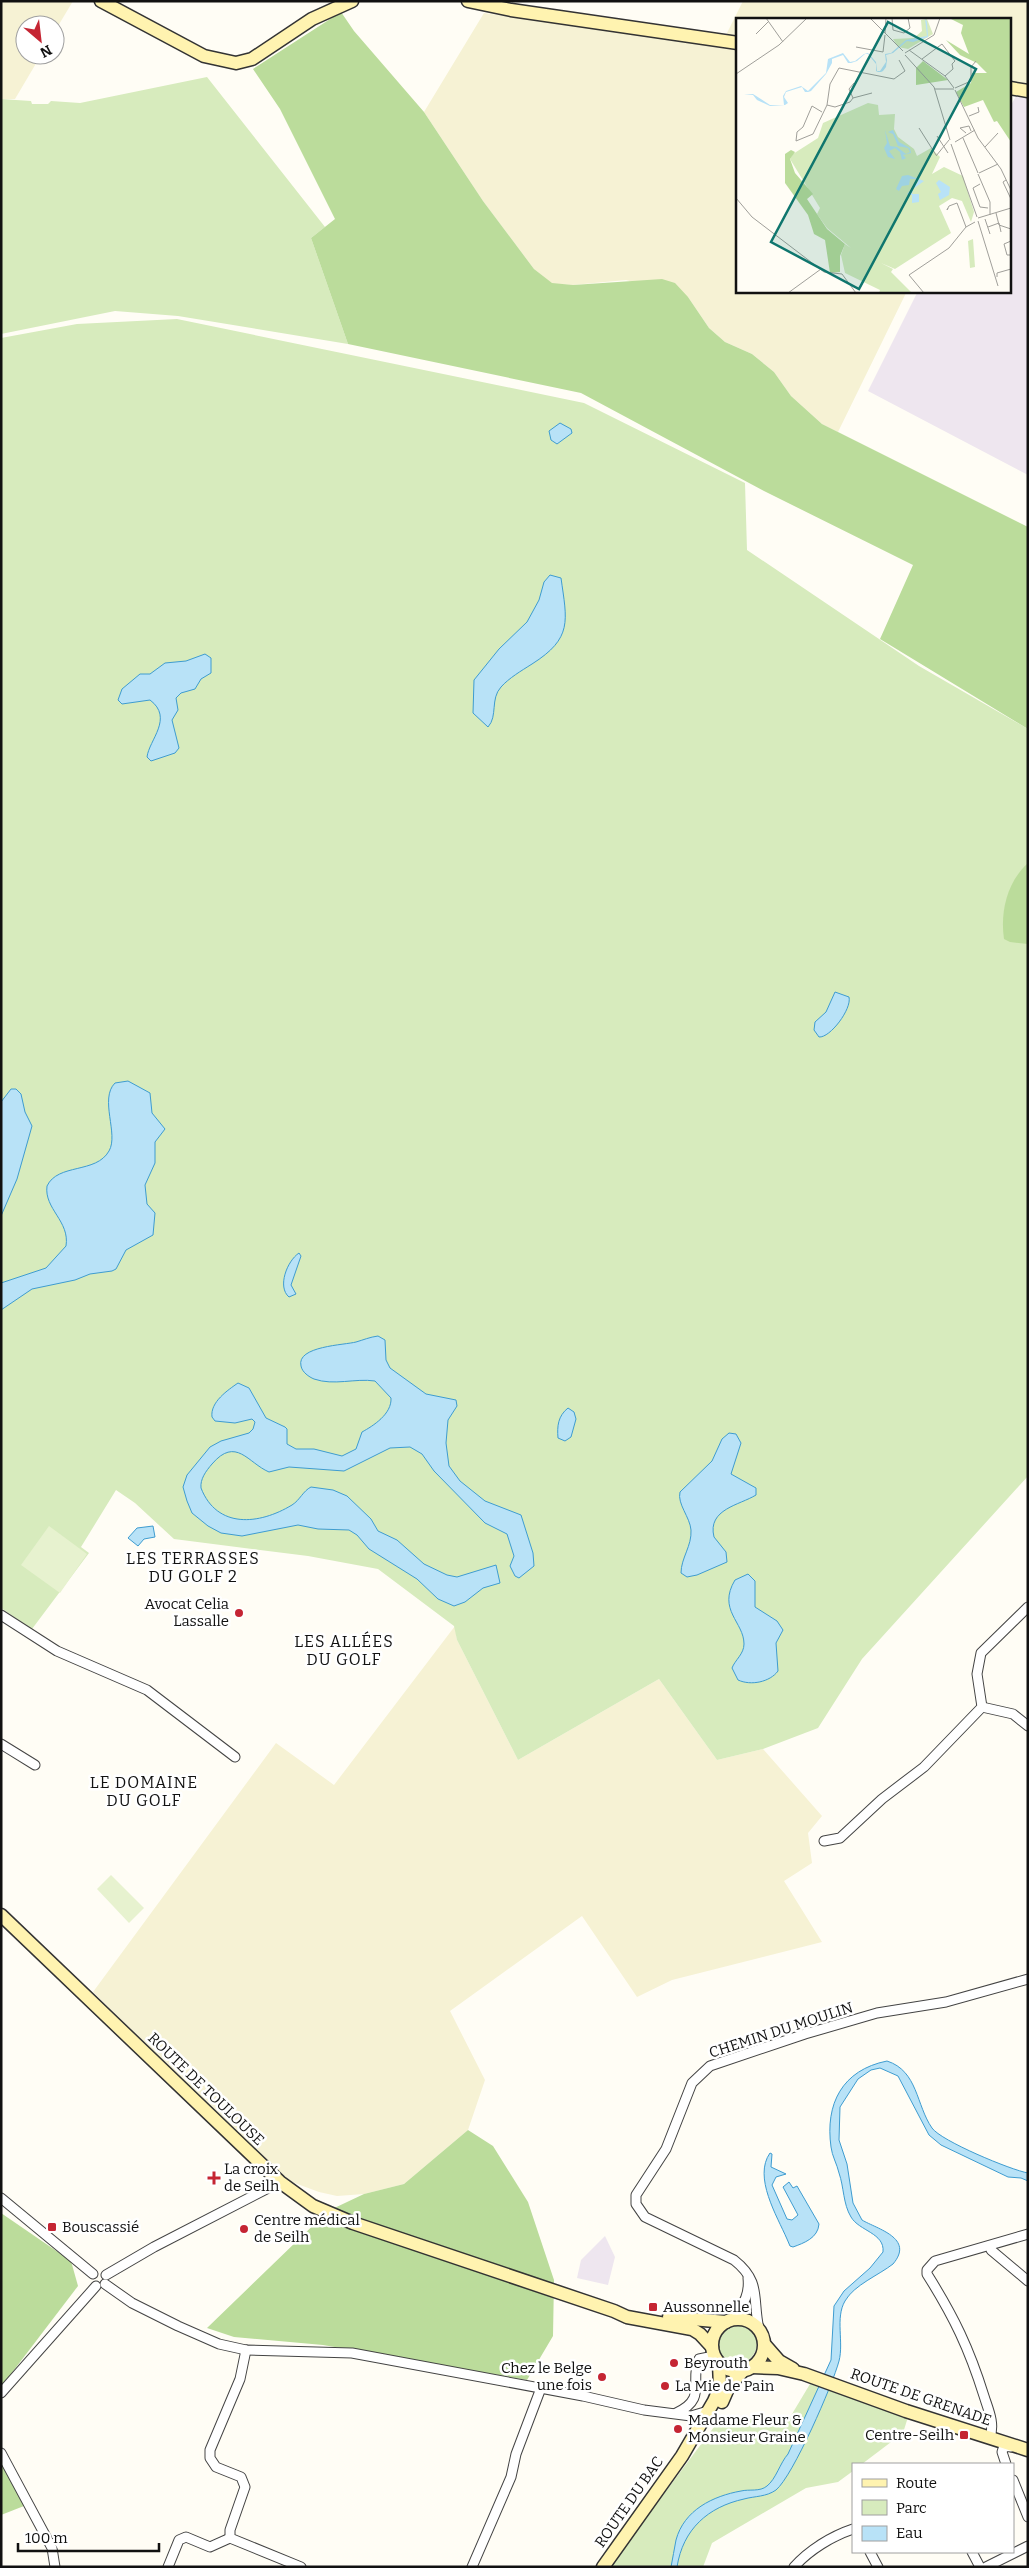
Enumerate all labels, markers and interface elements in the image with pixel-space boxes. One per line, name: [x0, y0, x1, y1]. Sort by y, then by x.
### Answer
north arrow: [15, 15, 65, 65]
inset map: [736, 18, 1012, 292]
text: N: [37, 41, 55, 61]
district label: LES TERRASSES DU GOLF 2: [126, 1549, 260, 1586]
place label: Avocat Celia Lassalle: [145, 1595, 229, 1630]
marker: Avocat Celia Lassalle: [233, 1607, 245, 1619]
district label: LES ALLÉES DU GOLF: [294, 1631, 394, 1669]
district label: LE DOMAINE DU GOLF: [90, 1773, 198, 1810]
street label: CHEMIN DU MOULIN: [707, 1998, 855, 2062]
street label: ROUTE DE TOULOUSE: [144, 2029, 268, 2149]
place label: La croix de Seilh: [224, 2160, 280, 2195]
marker: La croix de Seilh: [208, 2172, 220, 2184]
place label: Centre médical de Seilh: [254, 2211, 360, 2246]
place label: Bouscassié: [62, 2218, 139, 2236]
marker: Bouscassié: [46, 2221, 58, 2233]
marker: Centre médical de Seilh: [238, 2223, 250, 2235]
place label: Aussonnelle: [663, 2298, 750, 2316]
marker: Aussonnelle: [647, 2301, 659, 2313]
place label: Beyrouth: [684, 2354, 749, 2372]
marker: Beyrouth: [668, 2357, 680, 2369]
place label: Chez le Belge une fois: [501, 2359, 592, 2394]
street label: ROUTE DE GRENADE: [848, 2364, 994, 2430]
marker: Chez le Belge une fois: [596, 2371, 608, 2383]
place label: La Mie de Pain: [675, 2377, 775, 2395]
marker: La Mie de Pain: [659, 2380, 671, 2392]
place label: Madame Fleur & Monsieur Graine: [688, 2411, 806, 2446]
marker: Madame Fleur & Monsieur Graine: [672, 2423, 684, 2435]
place label: Centre-Seilh: [865, 2426, 955, 2444]
marker: Centre-Seilh: [958, 2429, 970, 2441]
street label: ROUTE DU BAC: [591, 2453, 667, 2551]
legend: [852, 2463, 1014, 2553]
text: Route: [896, 2474, 937, 2492]
text: Parc: [896, 2499, 927, 2517]
scale bar: [18, 2520, 159, 2552]
text: Eau: [896, 2524, 923, 2542]
text: 100 m: [25, 2529, 68, 2547]

